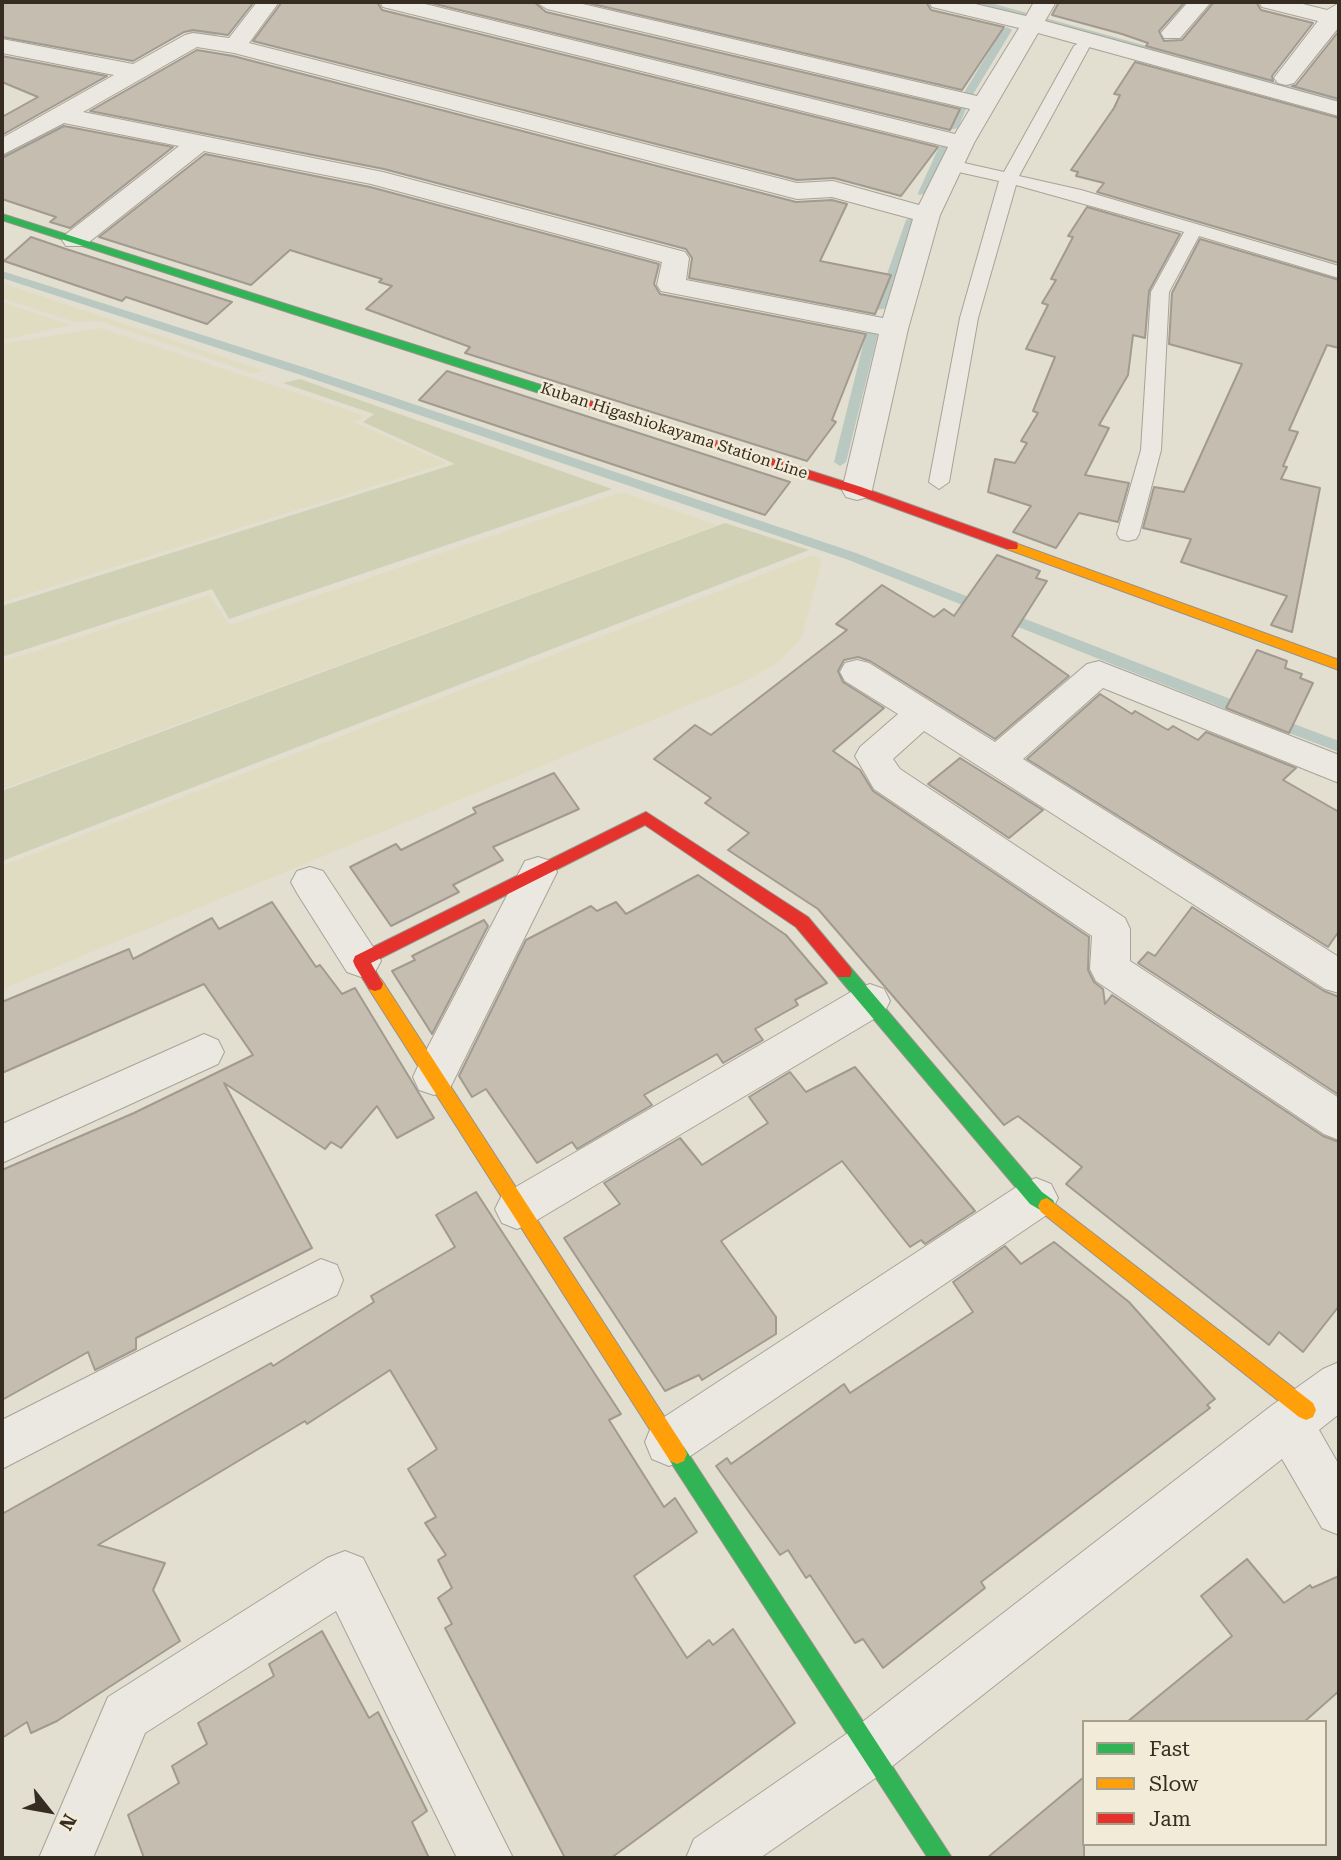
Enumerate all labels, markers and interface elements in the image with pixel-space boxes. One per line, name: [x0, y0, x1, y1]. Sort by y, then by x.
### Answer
street label: Kuban Higashiokayama Station Line: [538, 379, 810, 483]
legend: [1082, 1720, 1327, 1846]
text: Fast: [1149, 1737, 1190, 1761]
text: Slow: [1149, 1772, 1198, 1796]
north arrow: [14, 1776, 84, 1846]
text: Jam: [1149, 1807, 1191, 1831]
text: N: [54, 1810, 81, 1834]

